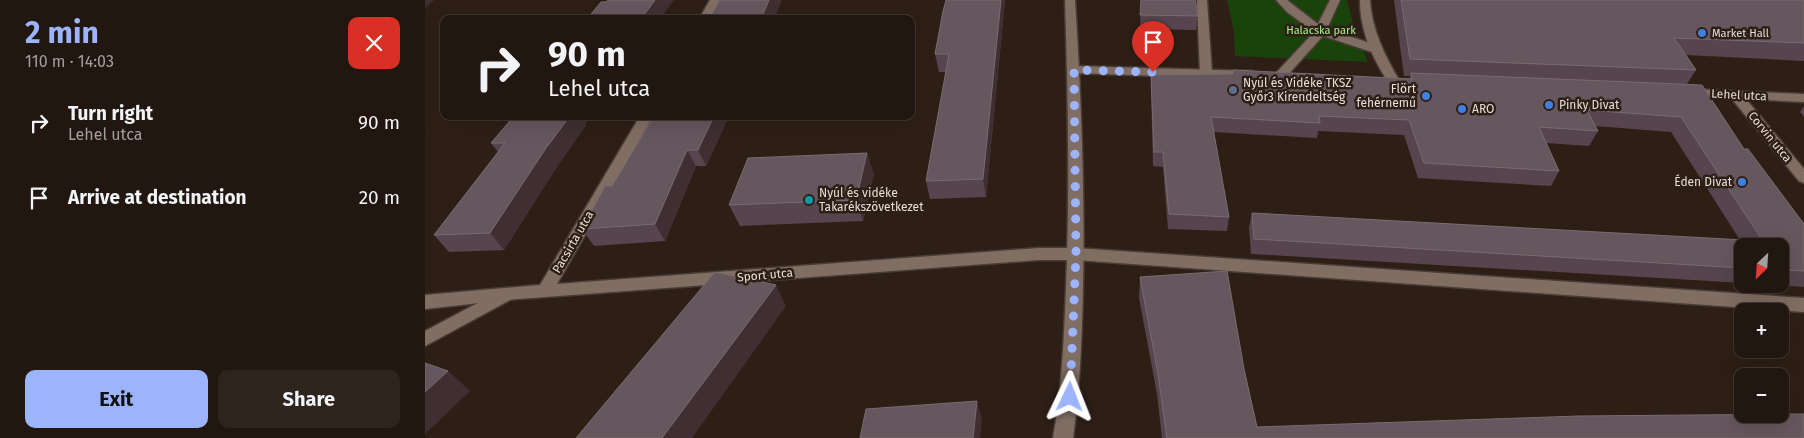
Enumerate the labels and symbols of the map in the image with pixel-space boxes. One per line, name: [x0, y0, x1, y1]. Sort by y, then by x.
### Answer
pin: [1132, 21, 1174, 72]
park label: Halacska park: [1286, 24, 1356, 37]
marker: Market Hall: [1696, 27, 1708, 39]
place label: Market Hall: [1712, 27, 1769, 40]
place label: Nyúl és Vidéke TKSZ Győr3 Kirendeltség: [1243, 76, 1351, 104]
place label: Flört fehérnemű: [1357, 82, 1417, 110]
marker: Nyúl és Vidéke TKSZ Győr3 Kirendeltség: [1227, 84, 1239, 96]
street label: Lehel utca: [1711, 87, 1767, 103]
marker: Flört fehérnemű: [1420, 90, 1432, 102]
place label: Pinky Divat: [1559, 98, 1620, 112]
marker: Pinky Divat: [1543, 99, 1555, 111]
place label: ARO: [1472, 102, 1494, 116]
marker: ARO: [1456, 103, 1468, 115]
street label: Corvin utca: [1745, 109, 1795, 165]
place label: Éden Divat: [1674, 174, 1733, 189]
marker: Éden Divat: [1736, 176, 1748, 188]
place label: Nyúl és vidéke Takarékszövetkezet: [819, 186, 924, 214]
marker: Nyúl és vidéke Takarékszövetkezet: [803, 194, 815, 206]
street label: Pacsirta utca: [550, 208, 596, 276]
north arrow: [1734, 238, 1789, 292]
street label: Sport utca: [736, 266, 794, 284]
position arrow: [1043, 370, 1095, 422]

